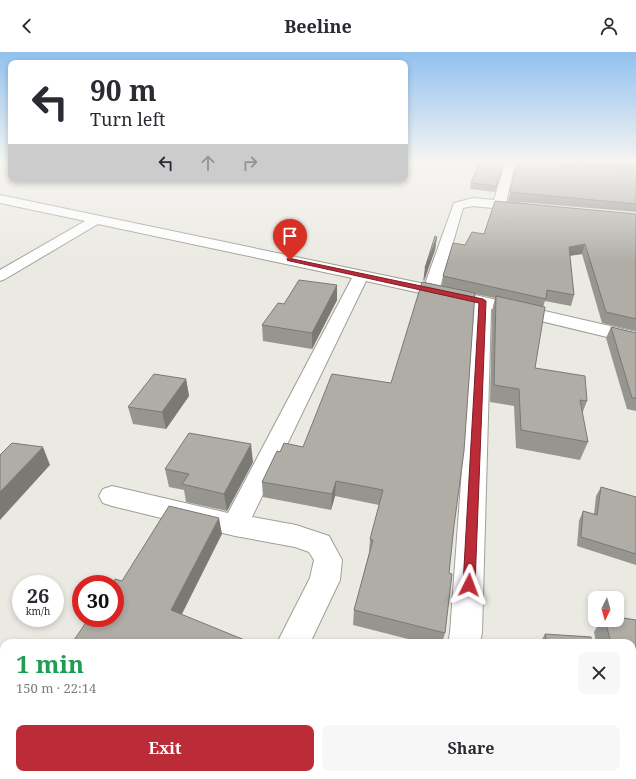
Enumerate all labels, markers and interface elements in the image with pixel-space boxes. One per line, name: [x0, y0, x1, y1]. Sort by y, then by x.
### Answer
text: Beeline: [284, 14, 352, 38]
icon: back: [16, 15, 38, 37]
icon: person: [598, 15, 620, 37]
text: 90 m: [90, 71, 157, 109]
icon: left: [24, 76, 76, 128]
text: Turn left: [90, 107, 165, 131]
icon: left: [155, 152, 177, 174]
icon: ahead: [197, 152, 219, 174]
icon: right: [239, 152, 261, 174]
pin: [273, 219, 307, 260]
icon: arrive: [279, 225, 301, 247]
position arrow: [448, 564, 490, 606]
speed limit sign: 30: [72, 575, 124, 627]
text: 26: [27, 582, 49, 609]
north arrow: [588, 591, 624, 627]
map controls: [588, 591, 624, 627]
text: km/h: [26, 604, 50, 618]
text: 1 min: [16, 647, 84, 680]
button: close: [578, 652, 620, 694]
text: 150 m · 22:14: [16, 679, 96, 697]
button: Exit: [16, 725, 314, 771]
button: Share: [322, 725, 620, 771]

